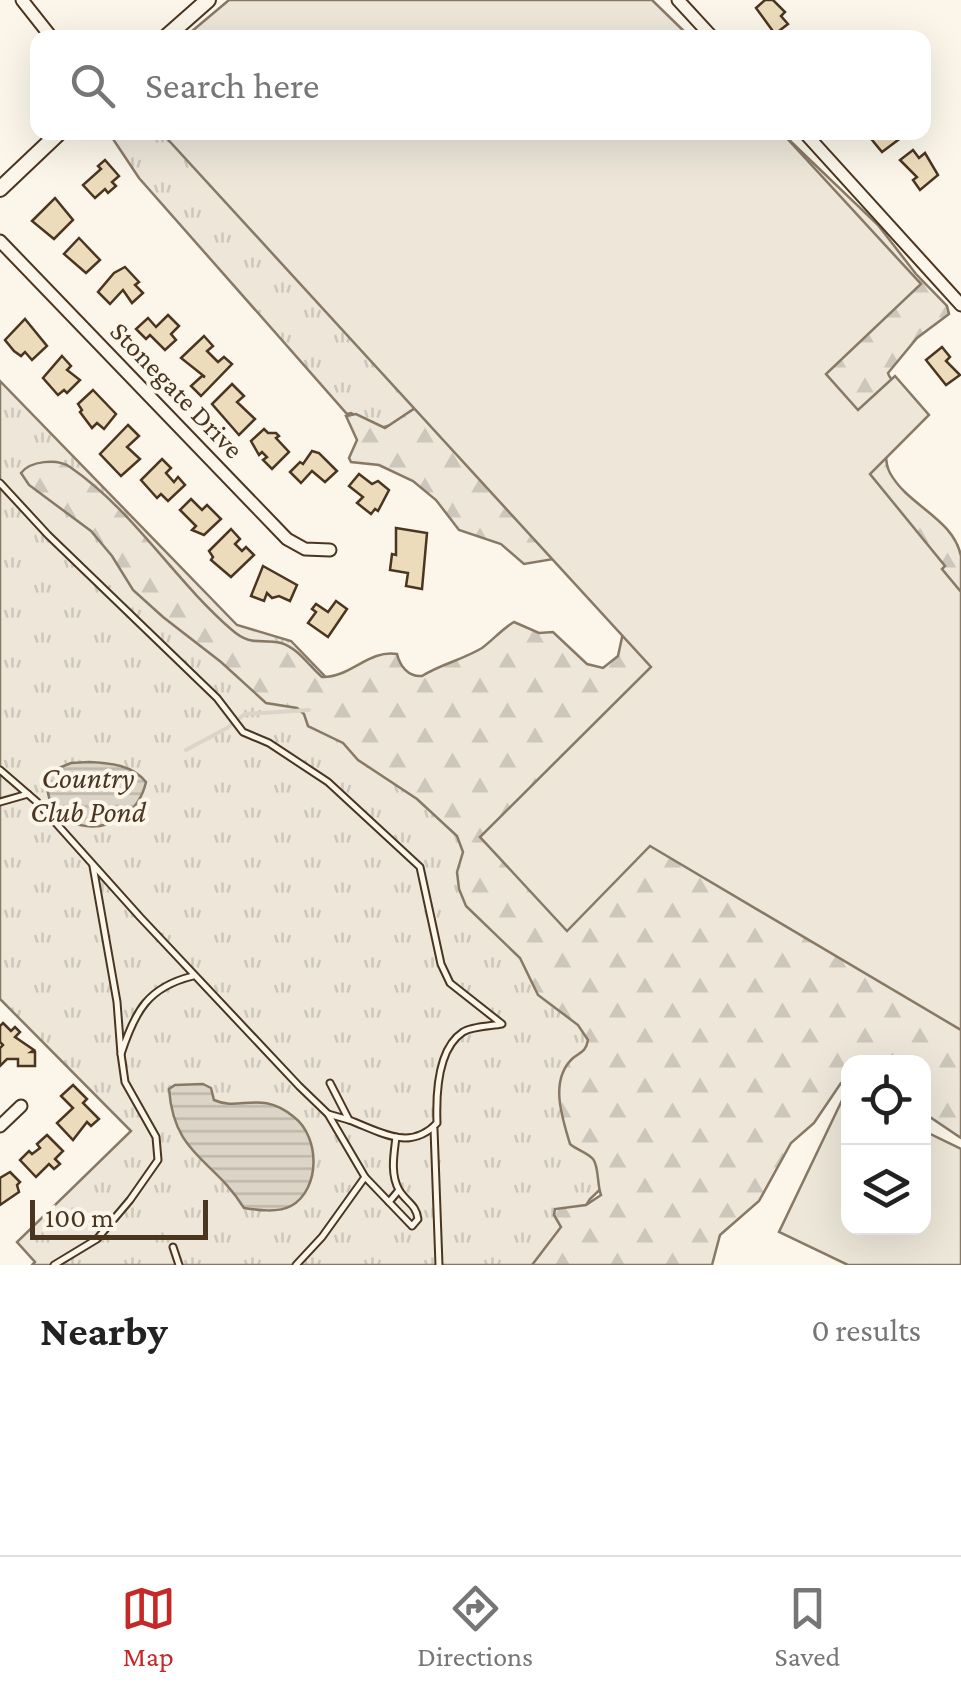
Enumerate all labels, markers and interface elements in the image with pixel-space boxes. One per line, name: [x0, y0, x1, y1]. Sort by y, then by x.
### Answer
search box: [30, 30, 931, 140]
icon: search: [65, 58, 120, 113]
text: Search here: [145, 64, 319, 106]
street label: Stonegate Drive: [104, 315, 250, 465]
water label: Country Club Pond: [30, 761, 147, 828]
map controls: [841, 1055, 931, 1235]
button: locate: [841, 1055, 931, 1145]
button: layers: [841, 1145, 931, 1235]
scale bar: [30, 1195, 208, 1240]
text: 100 m: [45, 1202, 114, 1233]
text: Nearby: [40, 1307, 168, 1354]
text: 0 results: [811, 1312, 921, 1348]
tab: Map: [121, 1581, 176, 1672]
tab: Directions: [417, 1581, 533, 1672]
tab: Saved: [775, 1581, 840, 1672]

